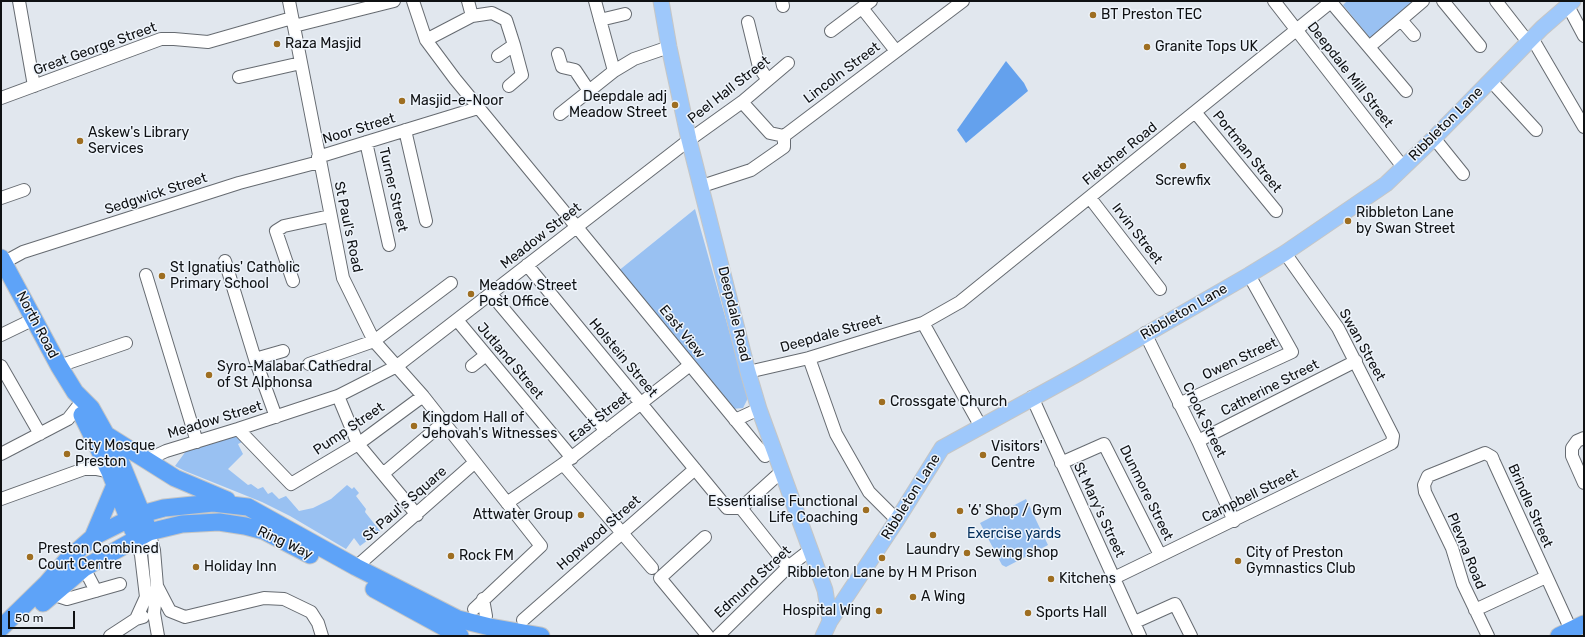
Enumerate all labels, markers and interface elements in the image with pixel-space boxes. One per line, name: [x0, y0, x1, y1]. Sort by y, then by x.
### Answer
place label: BT Preston TEC: [1101, 7, 1202, 23]
marker: BT Preston TEC: [1088, 10, 1098, 20]
street label: Great George Street: [31, 19, 159, 79]
street label: Deepdale Mill Street: [1303, 19, 1397, 131]
place label: Raza Masjid: [285, 36, 361, 52]
marker: Raza Masjid: [272, 39, 282, 49]
street label: Lincoln Street: [800, 39, 884, 107]
place label: Granite Tops UK: [1155, 39, 1258, 55]
marker: Granite Tops UK: [1142, 42, 1152, 52]
street label: Peel Hall Street: [684, 53, 774, 127]
street label: Ribbleton Lane: [1405, 83, 1487, 165]
place label: Deepdale adj Meadow Street: [569, 89, 667, 122]
place label: Masjid-e-Noor: [410, 93, 504, 109]
marker: Masjid-e-Noor: [397, 96, 407, 106]
marker: Deepdale adj Meadow Street: [670, 100, 680, 110]
street label: Portman Street: [1209, 108, 1285, 196]
street label: Noor Street: [321, 110, 397, 148]
street label: Fletcher Road: [1079, 119, 1161, 189]
place label: Askew's Library Services: [88, 125, 189, 158]
marker: Askew's Library Services: [75, 136, 85, 146]
street label: Turner Street: [375, 146, 411, 234]
marker: Screwfix: [1178, 161, 1188, 171]
street label: Sedgwick Street: [103, 170, 209, 218]
place label: Screwfix: [1155, 173, 1211, 189]
street label: St Paul's Road: [330, 180, 366, 274]
street label: Meadow Street: [497, 199, 585, 273]
street label: Irvin Street: [1108, 200, 1166, 268]
place label: Ribbleton Lane by Swan Street: [1356, 205, 1455, 238]
marker: Ribbleton Lane by Swan Street: [1343, 216, 1353, 226]
place label: St Ignatius' Catholic Primary School: [170, 260, 300, 292]
street label: Deepdale Road: [714, 265, 754, 363]
marker: St Ignatius' Catholic Primary School: [157, 271, 167, 281]
place label: Meadow Street Post Office: [479, 278, 577, 310]
street label: Ribbleton Lane: [1137, 280, 1231, 344]
street label: North Road: [12, 289, 62, 361]
marker: Meadow Street Post Office: [466, 289, 476, 299]
street label: East View: [655, 302, 709, 362]
street label: Swan Street: [1335, 306, 1389, 384]
street label: Deepdale Street: [778, 311, 884, 357]
street label: Holstein Street: [585, 315, 661, 401]
street label: Jutland Street: [473, 319, 547, 403]
street label: Owen Street: [1200, 334, 1280, 384]
street label: Catherine Street: [1218, 356, 1322, 420]
place label: Syro-Malabar Cathedral of St Alphonsa: [217, 359, 372, 392]
marker: Syro-Malabar Cathedral of St Alphonsa: [204, 370, 214, 380]
street label: Crook Street: [1179, 380, 1229, 460]
street label: East Street: [566, 388, 634, 446]
place label: Crossgate Church: [890, 394, 1007, 410]
marker: Crossgate Church: [877, 397, 887, 407]
street label: Meadow Street: [166, 398, 264, 442]
street label: Pump Street: [310, 399, 388, 459]
place label: Kingdom Hall of Jehovah's Witnesses: [422, 410, 557, 442]
marker: Kingdom Hall of Jehovah's Witnesses: [409, 421, 419, 431]
place label: City Mosque Preston: [75, 438, 155, 470]
place label: Visitors' Centre: [991, 439, 1043, 472]
street label: Dunmore Street: [1116, 443, 1176, 543]
marker: City Mosque Preston: [62, 449, 72, 459]
marker: Visitors' Centre: [978, 450, 988, 460]
street label: Ribbleton Lane: [878, 451, 944, 543]
street label: St Mary's Street: [1070, 460, 1128, 560]
street label: Brindle Street: [1504, 461, 1556, 551]
street label: St Paul's Square: [360, 463, 450, 545]
street label: Campbell Street: [1199, 465, 1301, 527]
street label: Hopwood Street: [554, 492, 644, 574]
place label: Essentialise Functional Life Coaching: [708, 494, 858, 526]
place label: '6' Shop / Gym: [968, 503, 1062, 519]
marker: Essentialise Functional Life Coaching: [861, 505, 871, 515]
marker: '6' Shop / Gym: [955, 506, 965, 516]
place label: Attwater Group: [473, 507, 573, 523]
marker: Attwater Group: [576, 510, 586, 520]
street label: Plevna Road: [1443, 511, 1489, 591]
street label: Ring Way: [255, 523, 315, 563]
park label: Exercise yards: [967, 526, 1061, 542]
marker: Laundry: [928, 530, 938, 540]
place label: Preston Combined Court Centre: [38, 541, 159, 574]
street label: Edmund Street: [711, 542, 795, 622]
place label: Laundry: [906, 542, 960, 558]
place label: Sewing shop: [975, 545, 1058, 561]
place label: City of Preston Gymnastics Club: [1246, 545, 1356, 578]
place label: Rock FM: [459, 548, 514, 564]
marker: Sewing shop: [962, 548, 972, 558]
marker: Rock FM: [446, 551, 456, 561]
marker: Preston Combined Court Centre: [25, 552, 35, 562]
marker: Ribbleton Lane by H M Prison: [877, 553, 887, 563]
marker: City of Preston Gymnastics Club: [1233, 556, 1243, 566]
place label: Holiday Inn: [204, 559, 277, 575]
marker: Holiday Inn: [191, 562, 201, 572]
place label: Ribbleton Lane by H M Prison: [787, 565, 977, 581]
place label: Kitchens: [1059, 571, 1116, 587]
marker: Kitchens: [1046, 574, 1056, 584]
place label: A Wing: [921, 589, 965, 605]
marker: A Wing: [908, 592, 918, 602]
scale bar: [10, 603, 77, 629]
place label: Hospital Wing: [783, 603, 871, 619]
place label: Sports Hall: [1036, 605, 1107, 621]
marker: Hospital Wing: [874, 606, 884, 616]
marker: Sports Hall: [1023, 608, 1033, 618]
text: 50 m: [15, 611, 43, 625]

